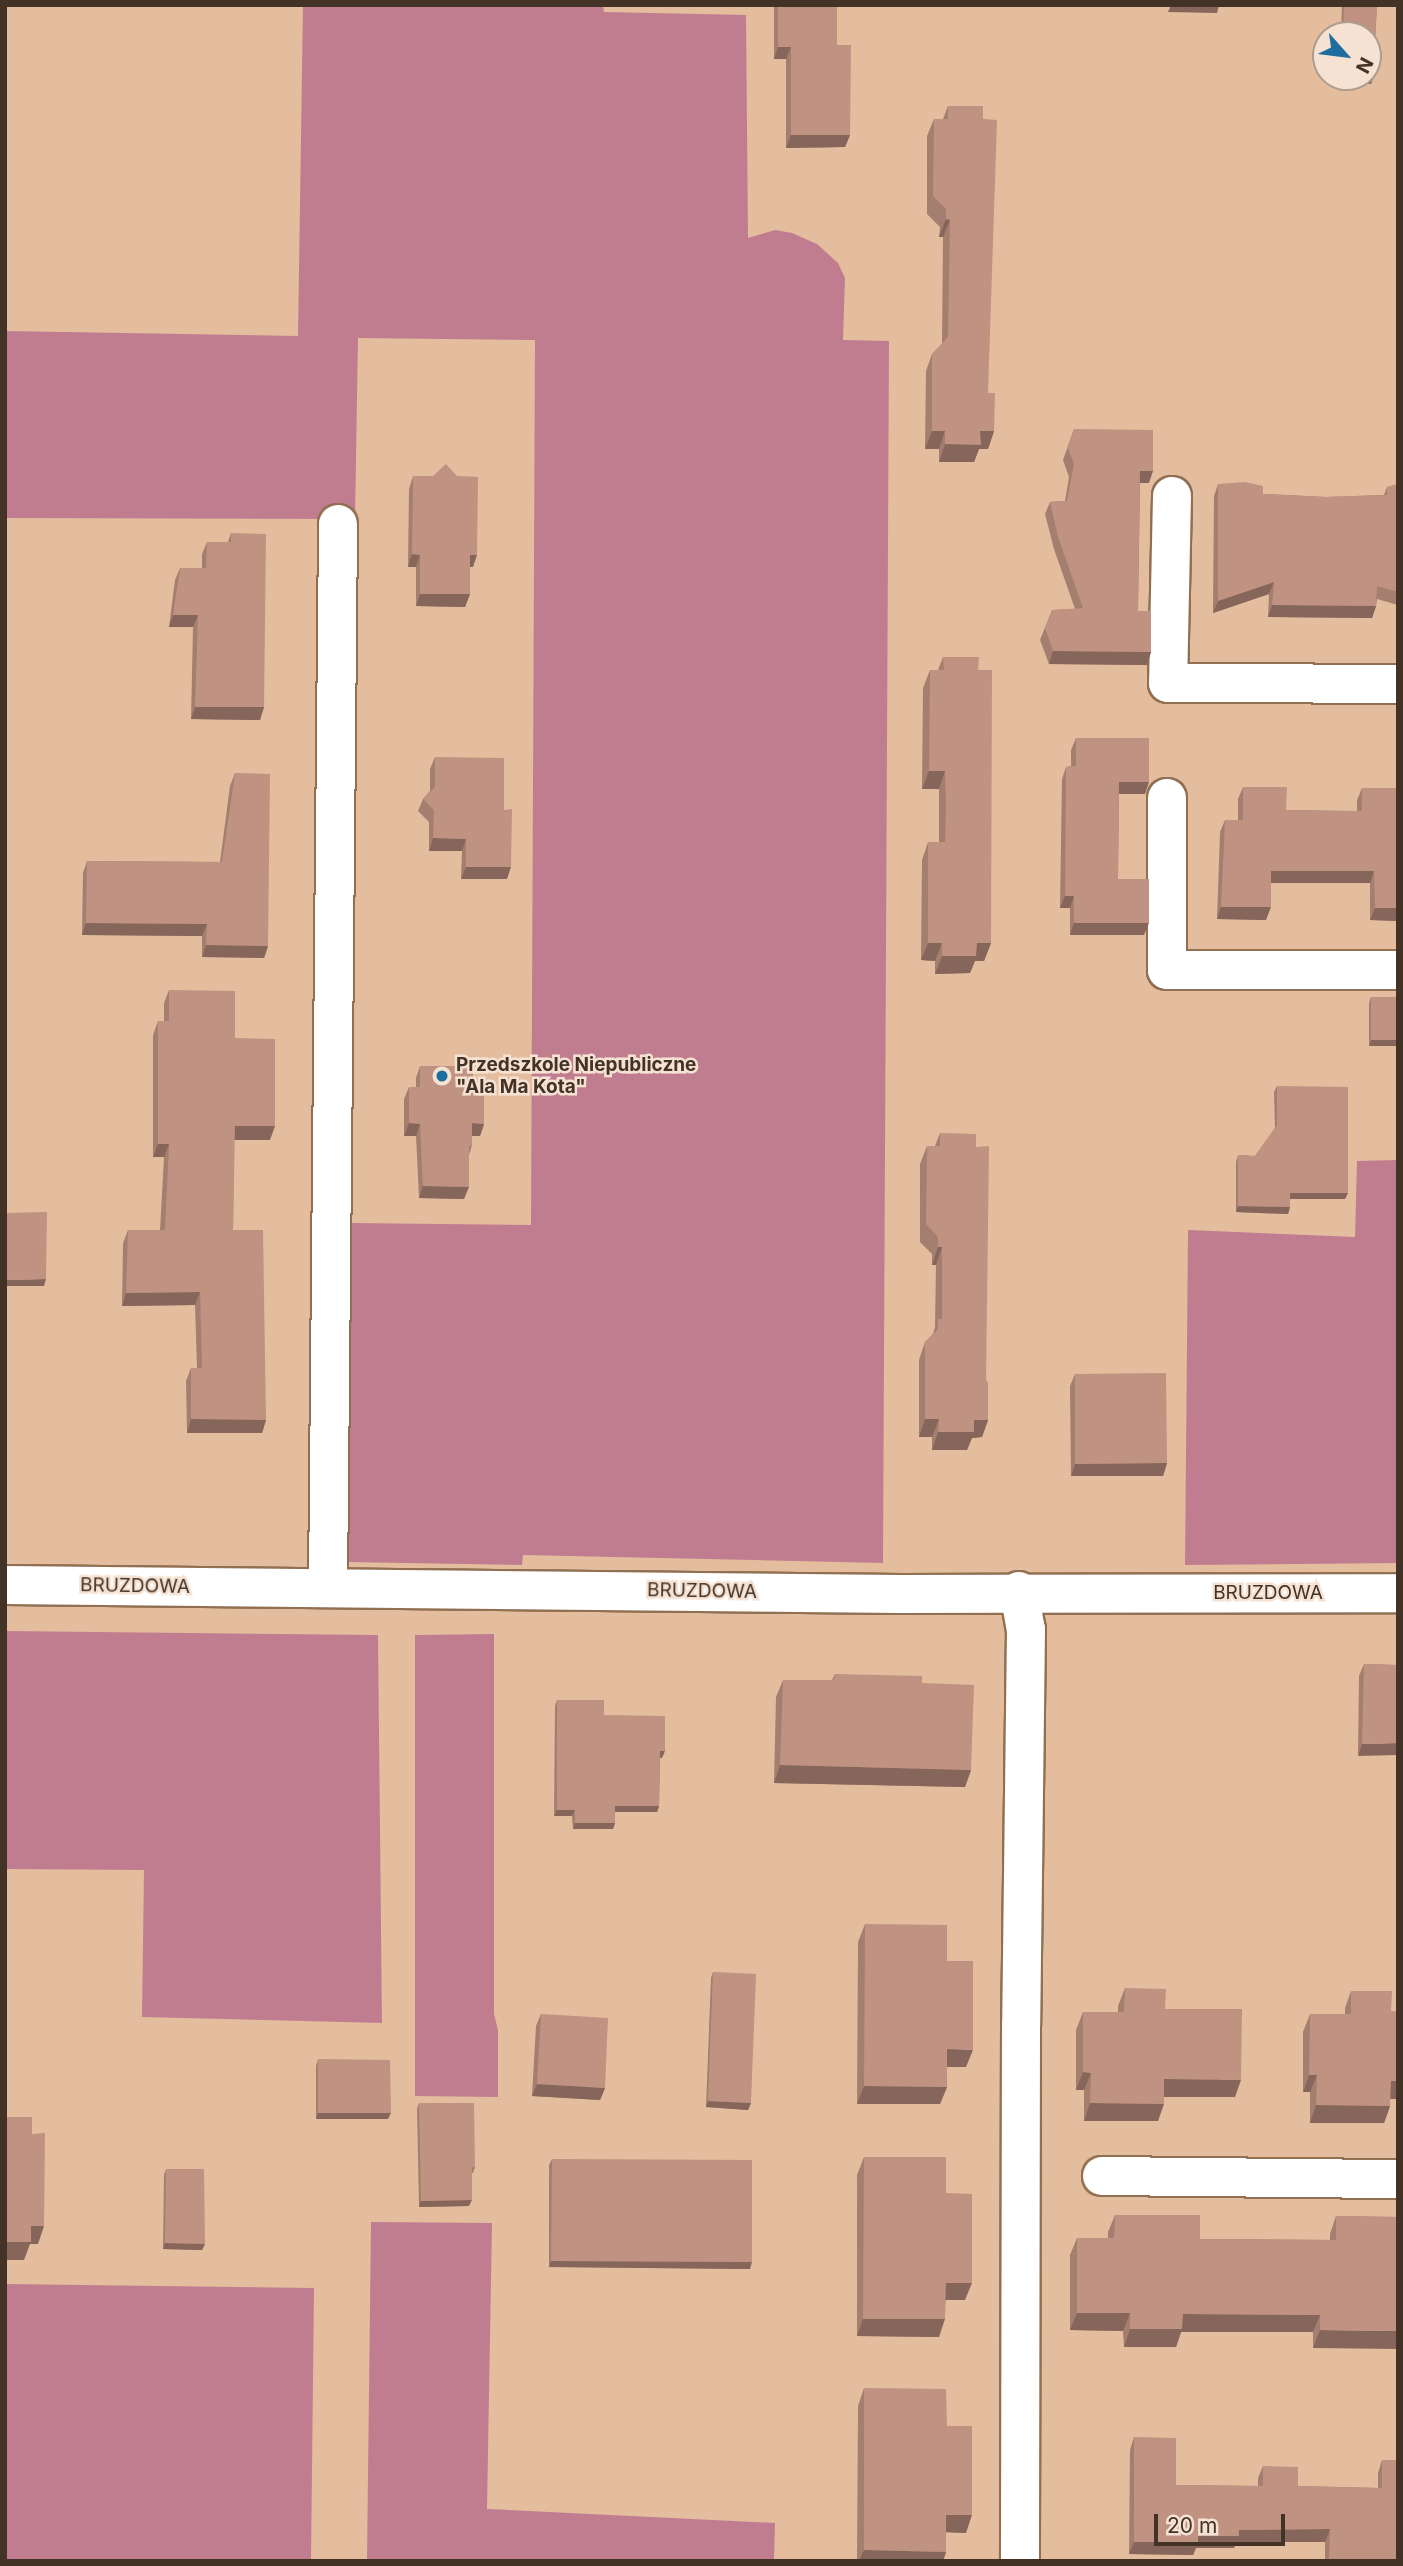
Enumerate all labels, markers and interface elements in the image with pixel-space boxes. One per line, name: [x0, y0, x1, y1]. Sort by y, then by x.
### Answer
north arrow: [1312, 21, 1382, 91]
text: N: [1351, 53, 1378, 77]
place label: Przedszkole Niepubliczne "Ala Ma Kota": [456, 1054, 696, 1098]
marker: Przedszkole Niepubliczne "Ala Ma Kota": [434, 1068, 450, 1084]
street label: BRUZDOWA: [80, 1574, 190, 1598]
street label: BRUZDOWA: [647, 1579, 757, 1603]
street label: BRUZDOWA: [1213, 1582, 1323, 1604]
scale bar: [1158, 2500, 1289, 2544]
text: 20 m: [1167, 2513, 1217, 2538]

